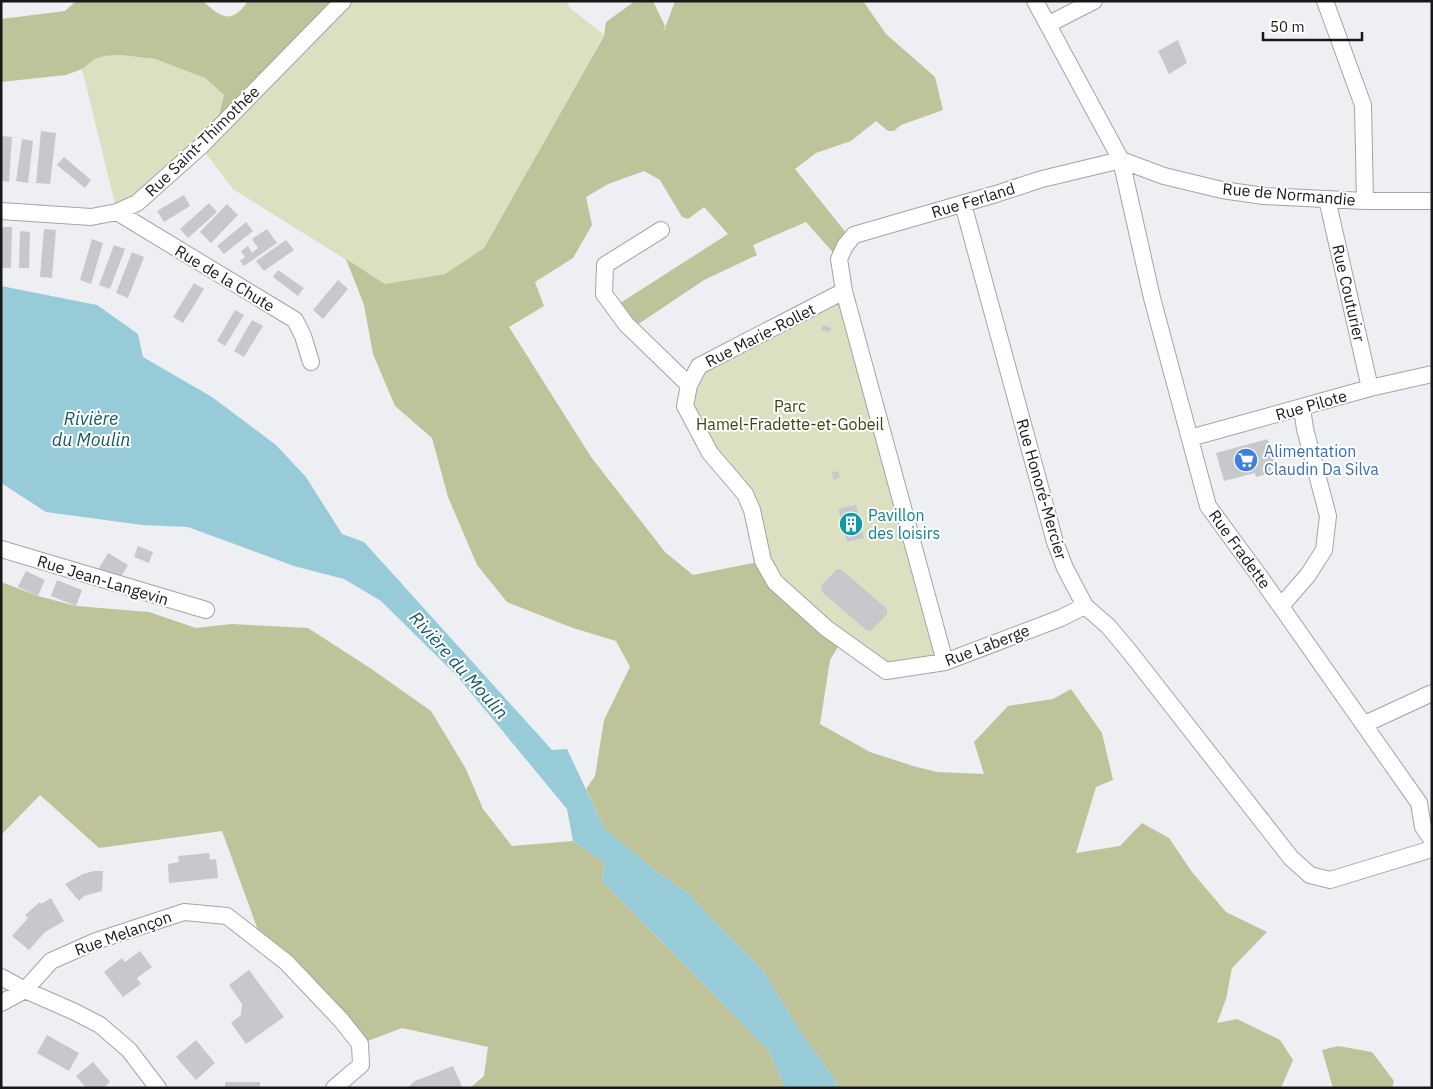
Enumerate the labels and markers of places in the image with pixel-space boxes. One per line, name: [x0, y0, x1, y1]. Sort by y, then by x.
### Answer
place label: Alimentation Claudin Da Silva: [1264, 441, 1379, 479]
supermarket icon: Alimentation Claudin Da Silva: [1233, 447, 1259, 473]
place label: Pavillon des loisirs: [868, 505, 940, 543]
building icon: Pavillon des loisirs: [838, 511, 864, 537]

